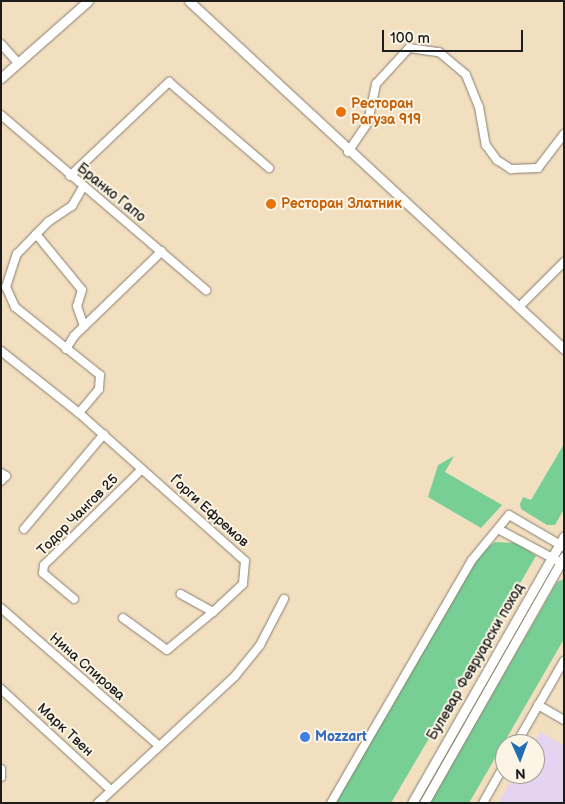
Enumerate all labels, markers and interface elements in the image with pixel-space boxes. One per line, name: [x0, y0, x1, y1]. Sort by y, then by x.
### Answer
scale bar: [385, 20, 526, 52]
text: 100 m: [390, 29, 430, 48]
place label: Ресторан Рагуза 919: [351, 96, 421, 128]
marker: Ресторан Рагуза 919: [335, 106, 347, 118]
street label: Бранко Гапо: [73, 160, 149, 226]
place label: Ресторан Златник: [281, 196, 402, 212]
marker: Ресторан Златник: [265, 198, 277, 210]
street label: Тодор Чангов 25: [34, 471, 122, 559]
street label: Ѓорги Ефремов: [166, 471, 252, 551]
street label: Булевар Февруарски поход: [424, 581, 528, 743]
street label: Нина Спирова: [46, 630, 128, 704]
street label: Марк Твен: [34, 700, 96, 760]
place label: Mozzart: [315, 729, 367, 745]
marker: Mozzart: [299, 731, 311, 743]
north arrow: [495, 734, 545, 784]
text: N: [515, 765, 526, 782]

